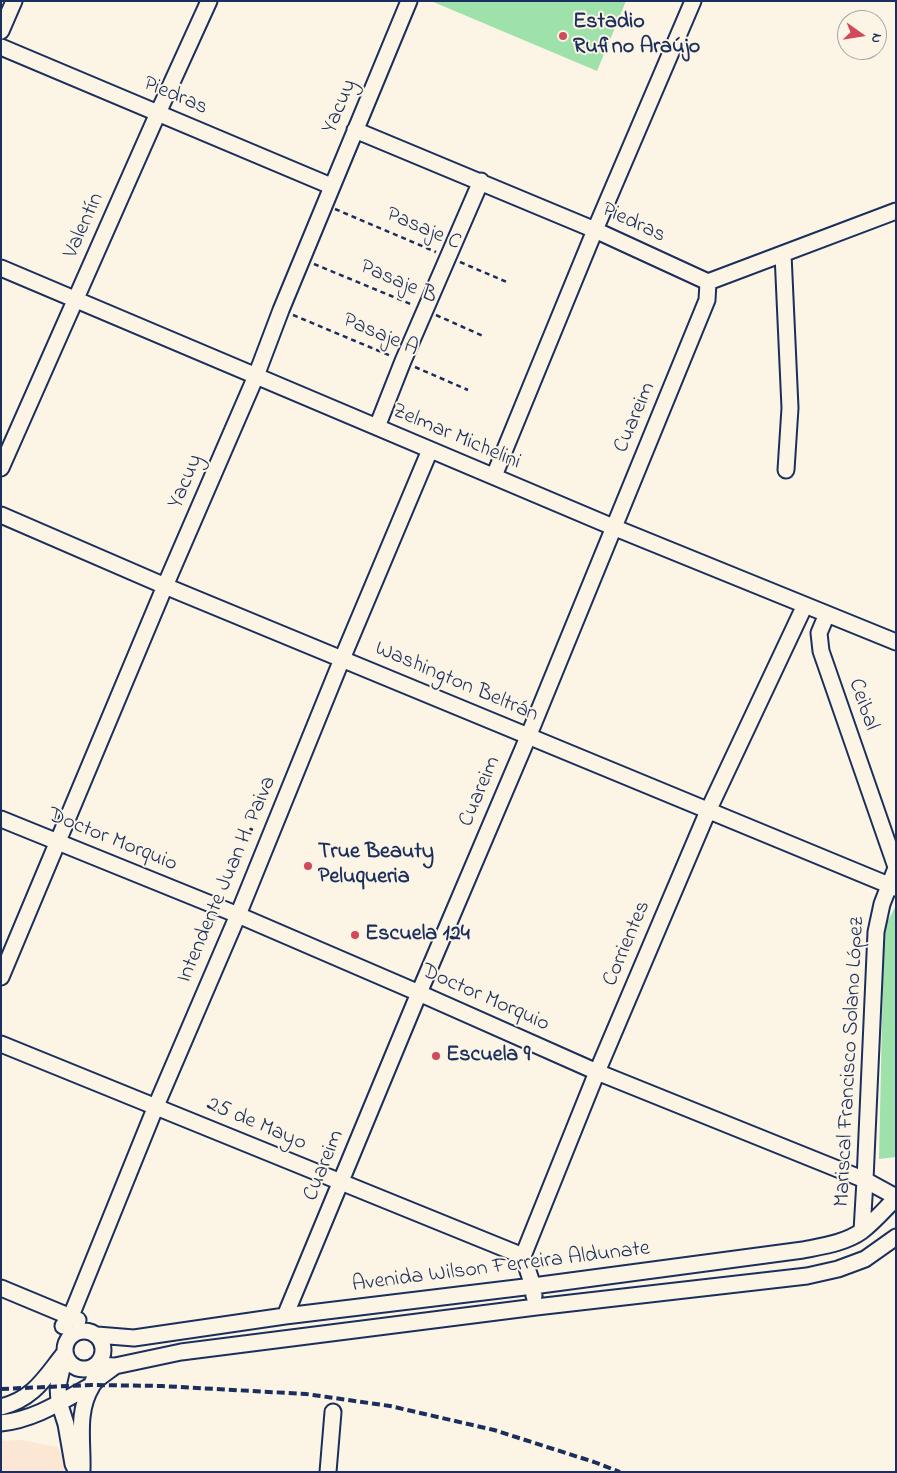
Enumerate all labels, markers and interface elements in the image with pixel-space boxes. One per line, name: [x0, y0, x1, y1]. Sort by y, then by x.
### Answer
place label: Estadio Rufino Araújo: [573, 10, 700, 61]
north arrow: [837, 10, 887, 60]
marker: Estadio Rufino Araújo: [557, 30, 569, 42]
text: N: [865, 31, 887, 45]
street label: Piedras: [139, 72, 211, 122]
street label: Yacuy: [318, 76, 364, 138]
street label: Valentín: [59, 189, 111, 263]
street label: Piedras: [597, 198, 669, 250]
street label: Pasaje C: [382, 203, 464, 257]
street label: Pasaje B: [356, 255, 440, 311]
street label: Pasaje A: [338, 308, 422, 364]
street label: Cuareim: [609, 379, 663, 457]
street label: Zelmar Michelini: [388, 399, 524, 477]
street label: Yacuy: [164, 451, 210, 513]
street label: Washington Beltrán: [370, 637, 542, 729]
street label: Ceibal: [841, 676, 883, 734]
street label: Cuareim: [454, 753, 508, 831]
street label: Intendente Juan H. Paiva: [173, 773, 283, 987]
street label: Doctor Morquio: [43, 803, 181, 879]
place label: True Beauty Peluqueria: [318, 840, 434, 891]
marker: True Beauty Peluqueria: [302, 860, 314, 872]
street label: Corrientes: [598, 897, 658, 991]
street label: Mariscal Francisco Solano López: [830, 916, 872, 1208]
place label: Escuela 124: [365, 922, 470, 948]
marker: Escuela 124: [349, 929, 361, 941]
street label: Doctor Morquio: [417, 959, 553, 1039]
place label: Escuela 9: [446, 1043, 530, 1069]
marker: Escuela 9: [430, 1050, 442, 1062]
street label: 25 de Mayo: [202, 1092, 310, 1158]
street label: Cuareim: [299, 1127, 351, 1205]
street label: Avenida Wilson Ferreira Aldunate: [351, 1237, 651, 1299]

